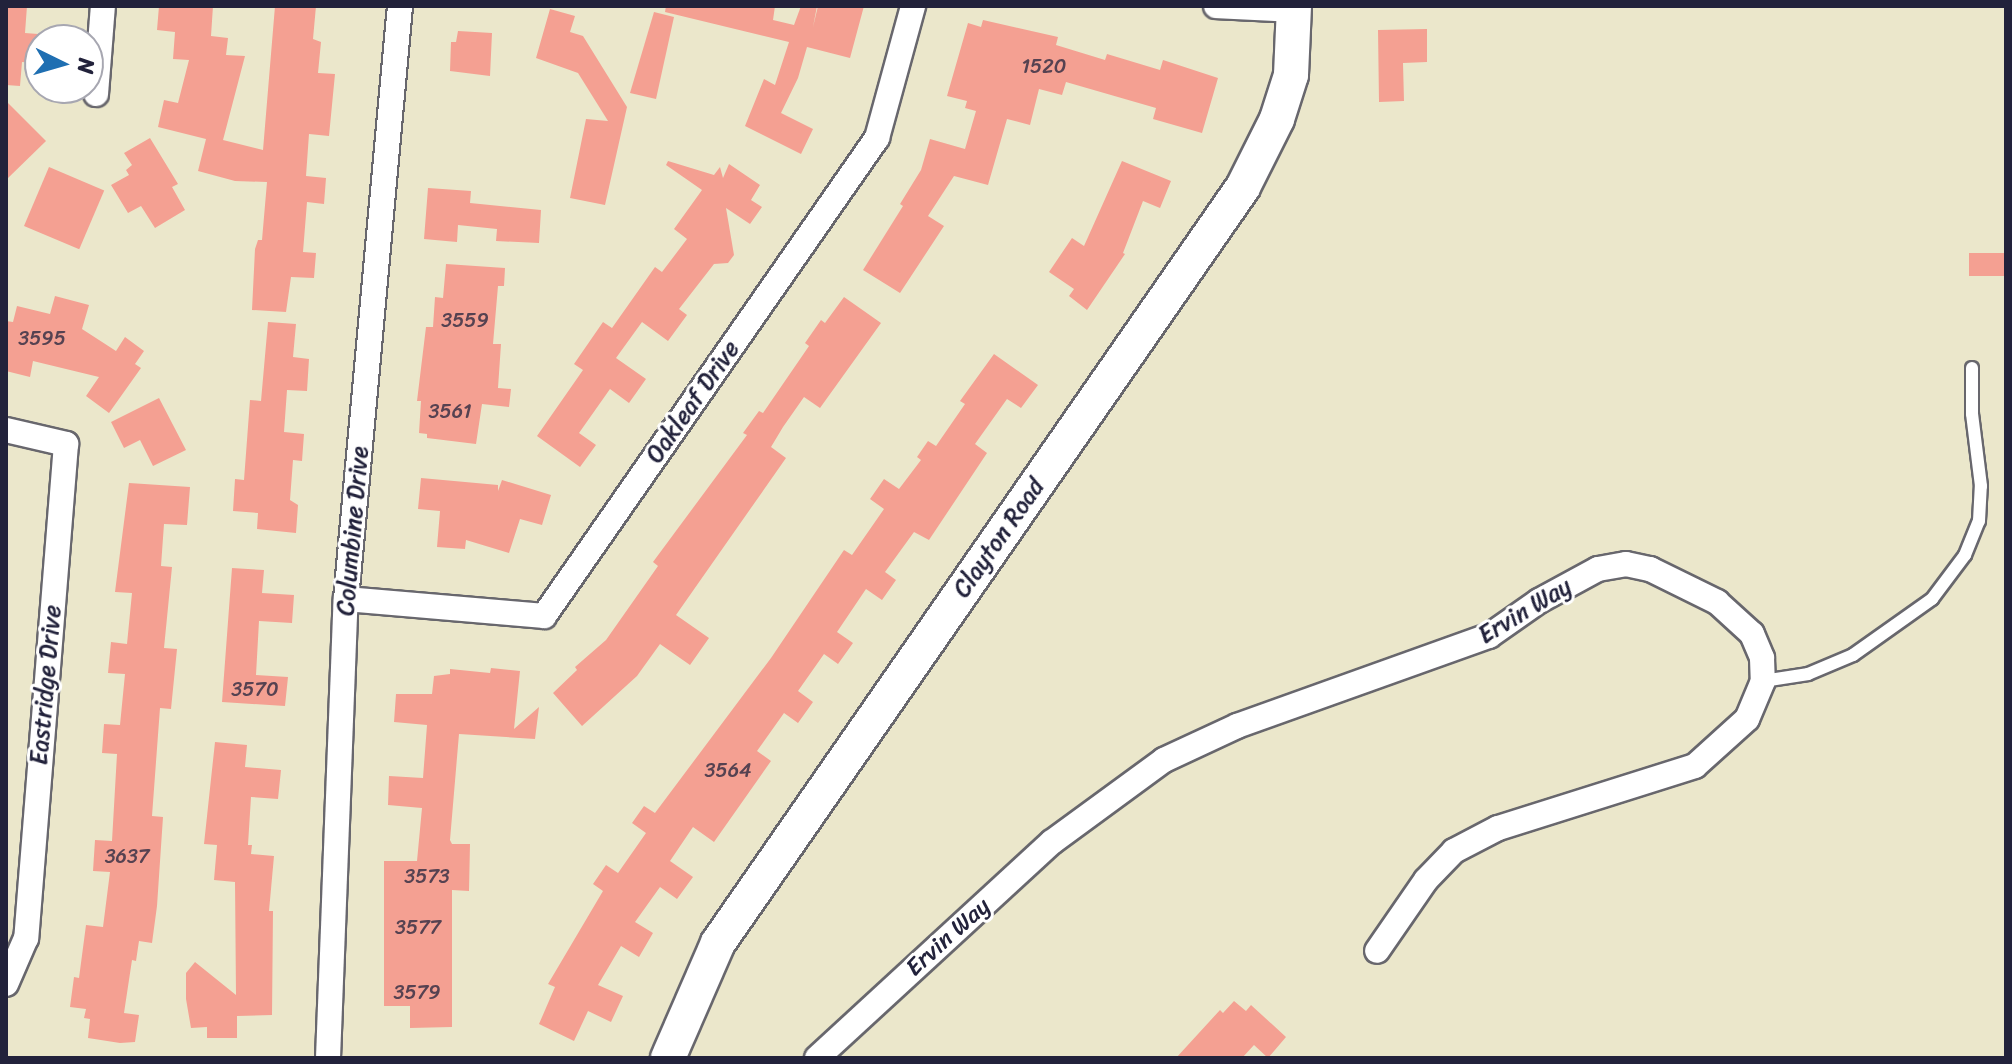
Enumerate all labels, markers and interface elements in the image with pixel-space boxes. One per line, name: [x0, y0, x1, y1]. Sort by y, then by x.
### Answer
north arrow: [24, 24, 104, 104]
house number: 1520: [1022, 54, 1066, 78]
text: N: [66, 57, 107, 75]
house number: 3559: [441, 308, 489, 332]
house number: 3595: [18, 326, 66, 350]
street label: Oakleaf Drive: [640, 335, 746, 469]
house number: 3561: [428, 399, 472, 423]
street label: Columbine Drive: [331, 445, 375, 617]
street label: Clayton Road: [947, 473, 1051, 603]
street label: Ervin Way: [1473, 572, 1577, 650]
street label: Eastridge Drive: [25, 604, 67, 766]
house number: 3570: [231, 677, 279, 701]
house number: 3564: [704, 758, 752, 782]
house number: 3637: [105, 844, 149, 868]
house number: 3573: [404, 864, 450, 888]
street label: Ervin Way: [900, 892, 996, 982]
house number: 3577: [395, 915, 441, 939]
house number: 3579: [394, 980, 440, 1004]

